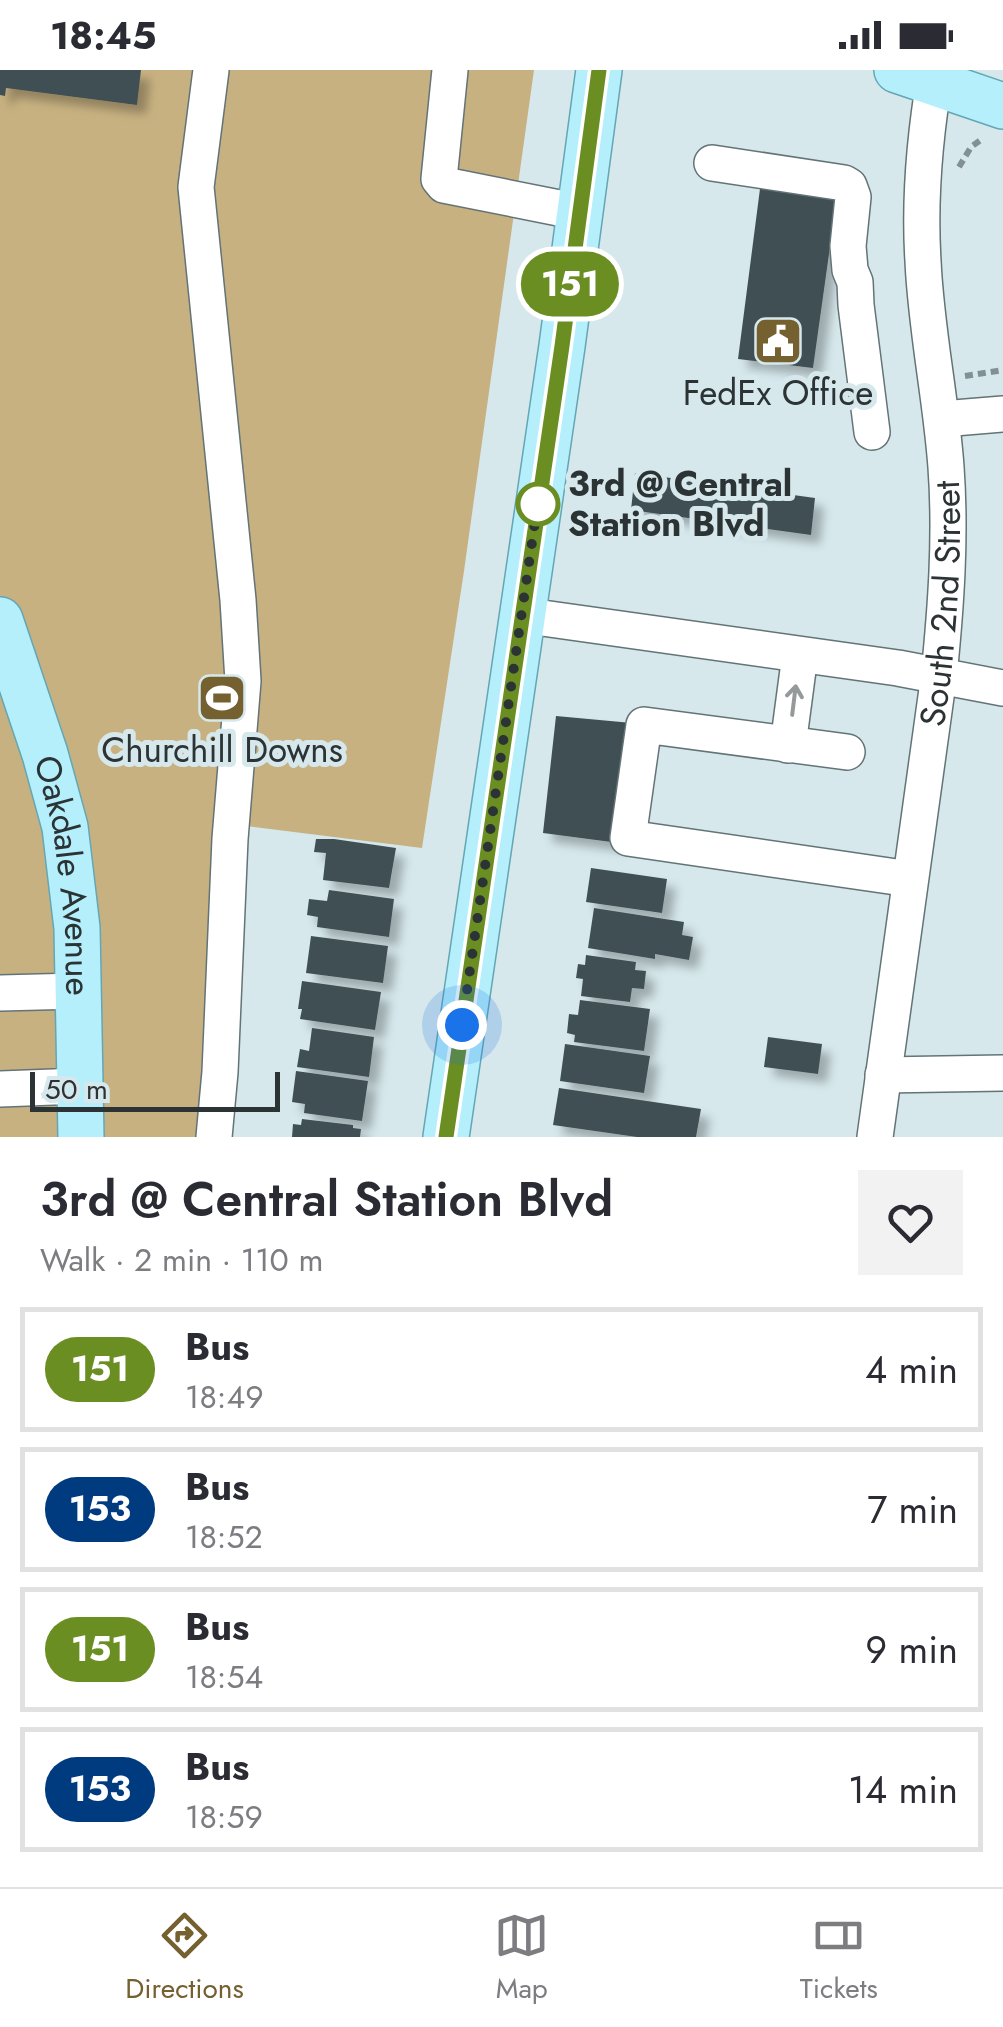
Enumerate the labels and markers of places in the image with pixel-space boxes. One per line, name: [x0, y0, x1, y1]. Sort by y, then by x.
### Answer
public building icon: FedEx Office: [752, 315, 804, 367]
place label: FedEx Office: [683, 368, 873, 418]
place label: 3rd @ Central Station Blvd: [568, 459, 792, 549]
marker: 3rd @ Central Station Blvd: [517, 483, 559, 525]
sports icon: Churchill Downs: [196, 672, 248, 724]
place label: Churchill Downs: [101, 725, 343, 775]

